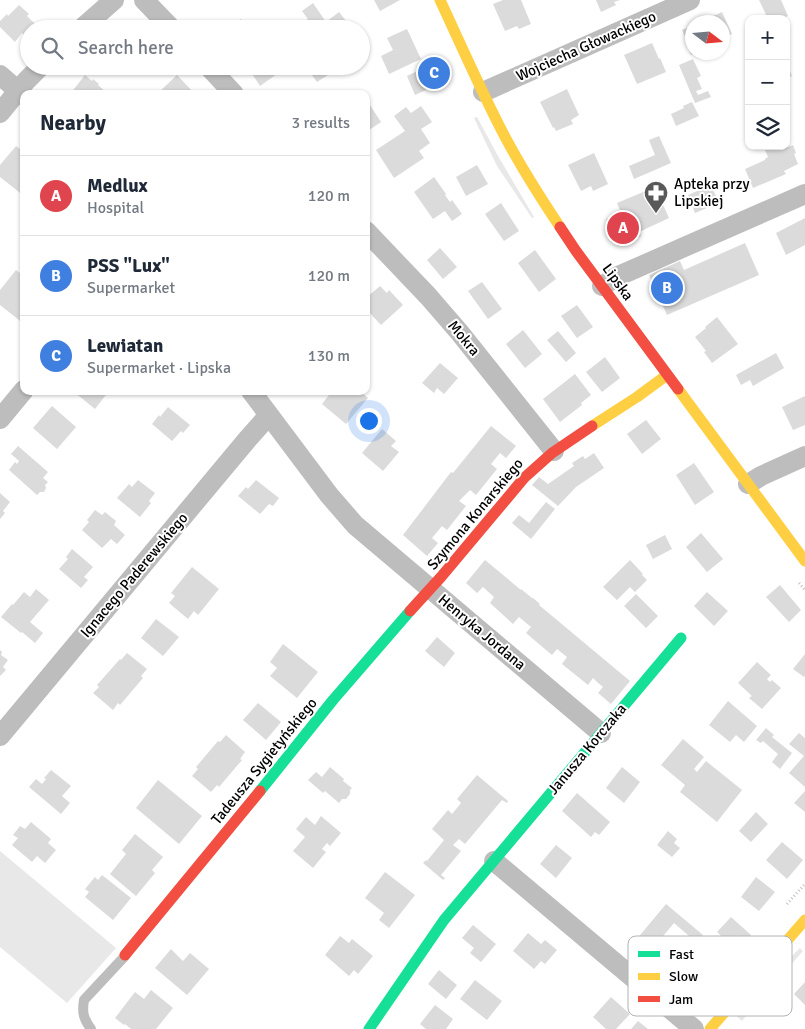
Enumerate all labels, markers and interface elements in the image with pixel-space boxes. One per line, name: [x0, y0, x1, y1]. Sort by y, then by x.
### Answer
street label: Wojciecha Głowackiego: [513, 7, 659, 85]
north arrow: [685, 15, 730, 60]
map controls: [745, 15, 790, 150]
button: +: [745, 15, 790, 60]
search box: [20, 20, 370, 75]
icon: search: [38, 34, 66, 62]
text: Search here: [78, 36, 174, 60]
pin: C: [418, 54, 450, 92]
button: −: [745, 60, 790, 105]
button: layers: [745, 105, 790, 150]
text: Nearby: [40, 110, 106, 136]
text: 3 results: [291, 113, 350, 133]
text: Medlux: [87, 174, 148, 198]
place label: Apteka przy Lipskiej: [674, 175, 749, 210]
pharmacy icon: Apteka przy Lipskiej: [643, 180, 669, 214]
text: A: [51, 186, 61, 206]
text: 120 m: [308, 186, 350, 206]
text: Hospital: [87, 198, 144, 218]
pin: A: [607, 209, 639, 247]
text: PSS "Lux": [87, 254, 170, 278]
street label: Lipska: [599, 260, 637, 304]
text: B: [51, 266, 61, 286]
text: 120 m: [308, 266, 350, 286]
pin: B: [651, 269, 683, 307]
text: Supermarket: [87, 278, 175, 298]
street label: Mokra: [444, 317, 484, 359]
text: Lewiatan: [87, 334, 163, 358]
text: C: [51, 346, 61, 366]
text: 130 m: [308, 346, 350, 366]
text: Supermarket · Lipska: [87, 358, 231, 378]
your location: [356, 408, 382, 434]
street label: Szymona Konarskiego: [423, 454, 527, 573]
street label: Ignacego Paderewskiego: [77, 509, 192, 641]
street label: Henryka Jordana: [435, 590, 529, 674]
street label: Tadeusza Sygietyńskiego: [207, 694, 321, 828]
street label: Janusza Korczaka: [544, 700, 630, 798]
legend: [628, 936, 792, 1016]
text: Fast: [669, 946, 694, 963]
text: Slow: [669, 968, 698, 985]
text: Jam: [669, 991, 693, 1008]

